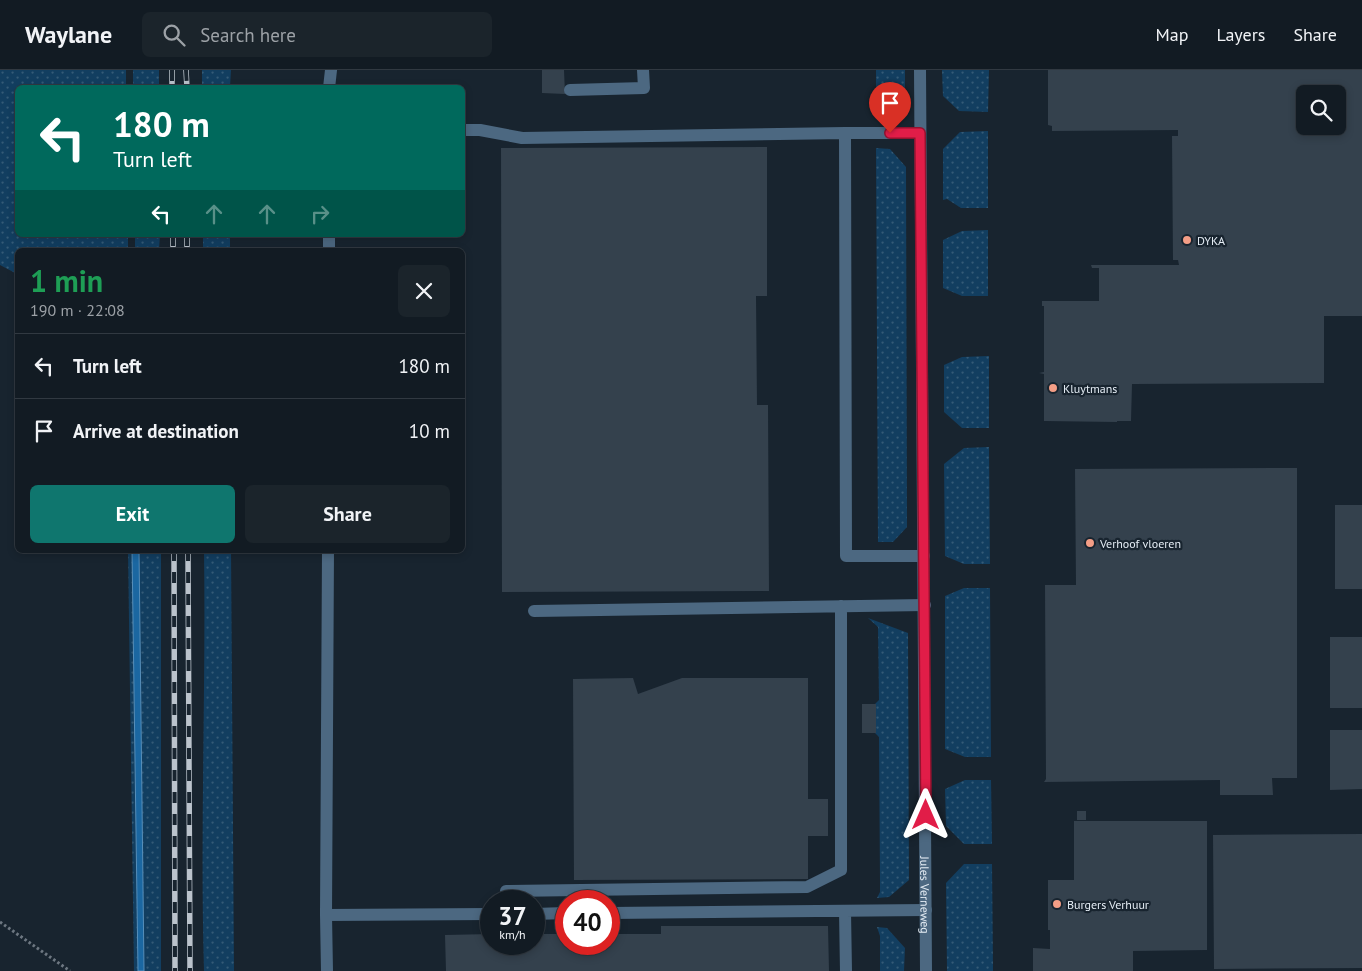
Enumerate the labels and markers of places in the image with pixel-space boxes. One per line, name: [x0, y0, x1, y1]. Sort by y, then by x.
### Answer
pin: [869, 82, 911, 133]
place label: DYKA: [1197, 233, 1225, 248]
marker: DYKA: [1181, 234, 1193, 246]
place label: Kluytmans: [1063, 381, 1117, 396]
marker: Kluytmans: [1047, 382, 1059, 394]
place label: Verhoof vloeren: [1099, 536, 1181, 551]
marker: Verhoof vloeren: [1084, 537, 1096, 549]
place label: Burgers Verhuur: [1067, 897, 1149, 912]
marker: Burgers Verhuur: [1051, 898, 1063, 910]

